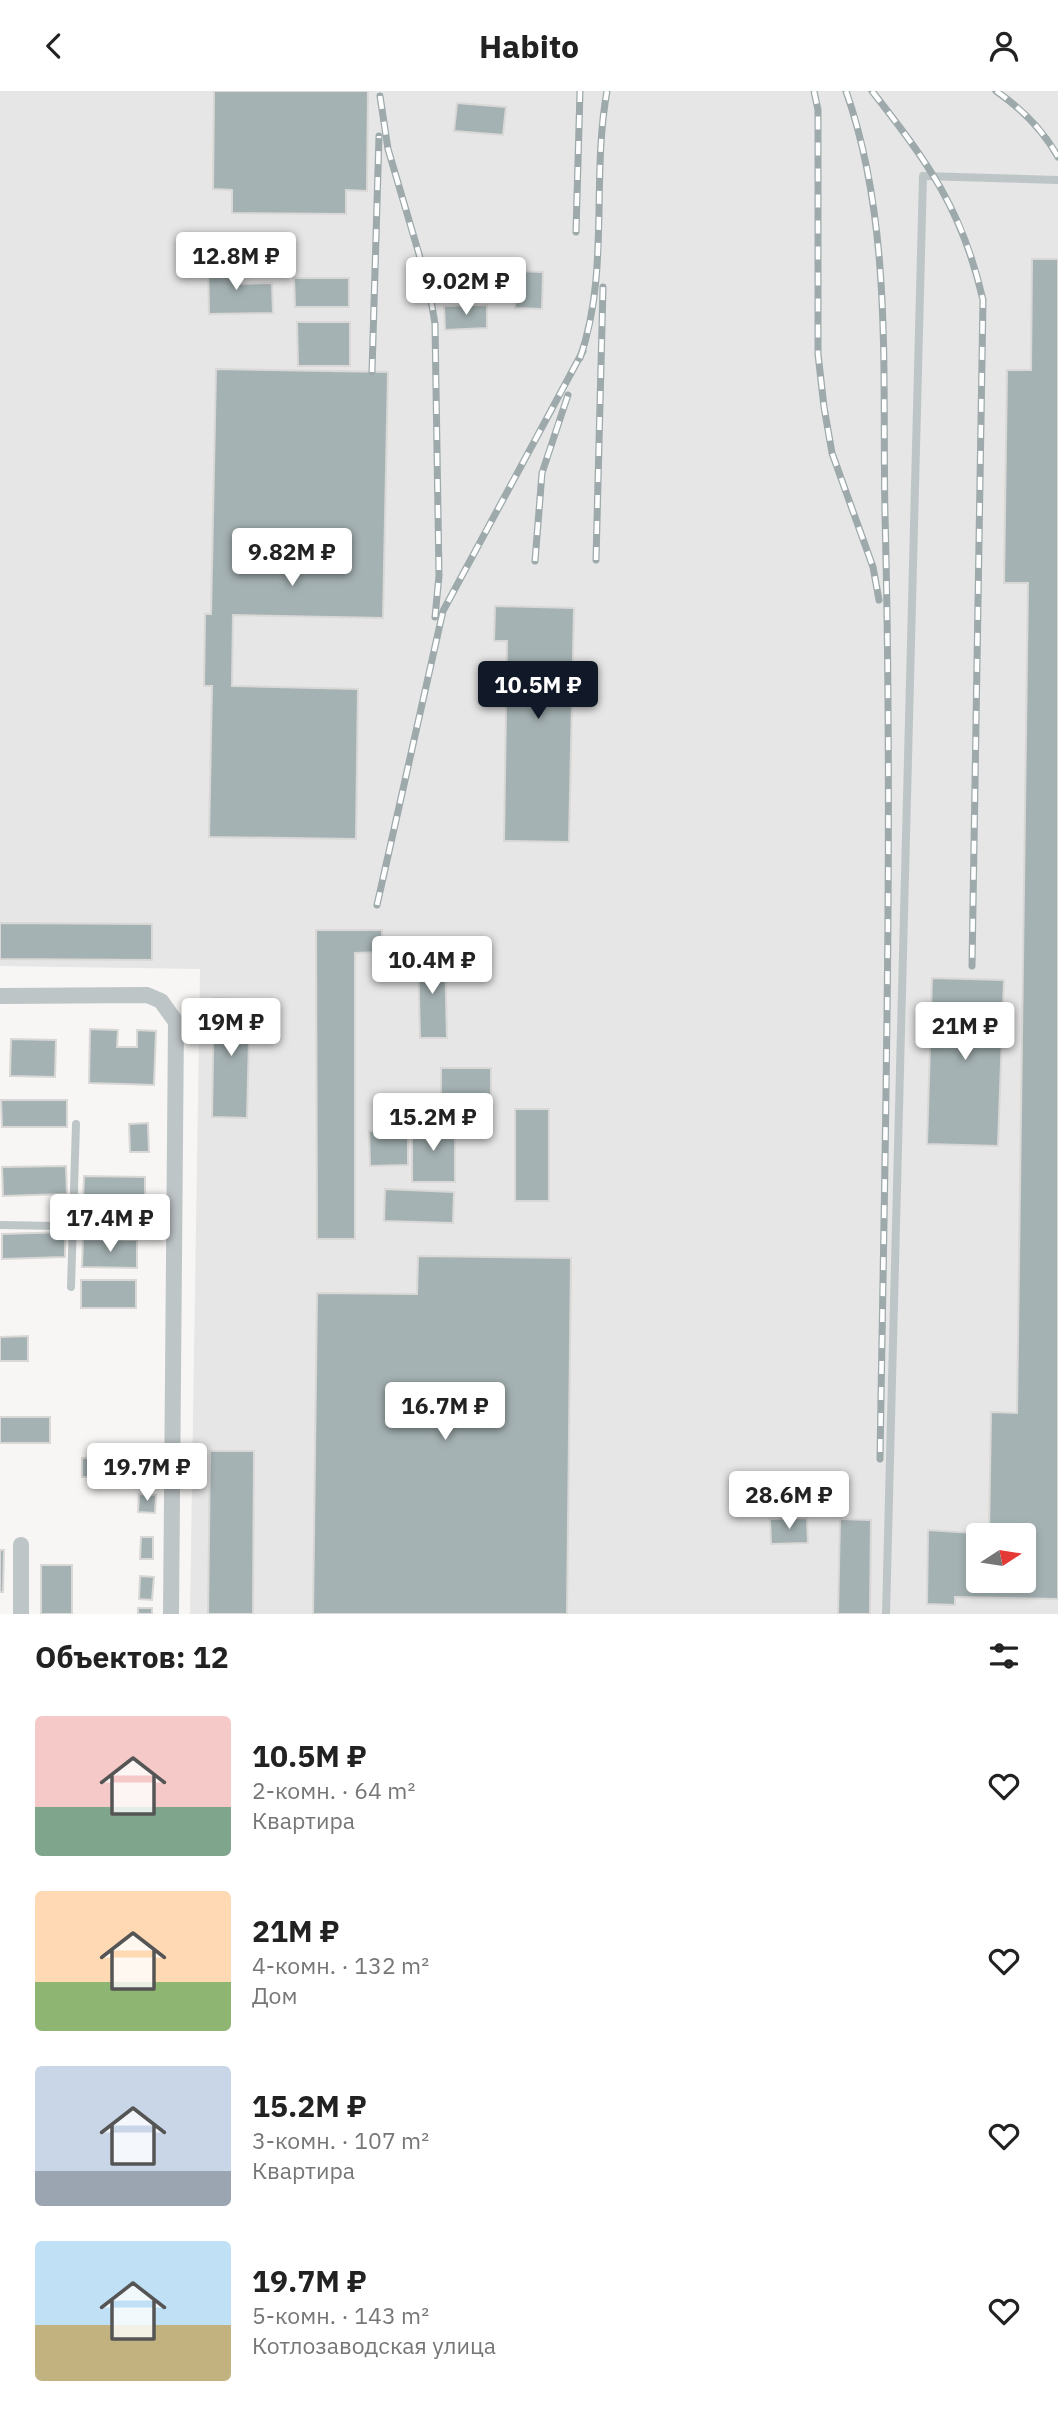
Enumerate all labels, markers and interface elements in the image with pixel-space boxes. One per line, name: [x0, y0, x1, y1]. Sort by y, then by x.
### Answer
text: Habito: [479, 25, 579, 67]
icon: back: [35, 27, 73, 65]
icon: person: [985, 27, 1023, 65]
pin: 12.8M ₽: [171, 233, 301, 292]
text: 12.8M ₽: [192, 240, 280, 270]
pin: 9.02M ₽: [401, 257, 531, 317]
text: 9.02M ₽: [422, 265, 510, 295]
pin: 9.82M ₽: [227, 529, 357, 588]
text: 9.82M ₽: [248, 536, 336, 566]
pin: 10.5M ₽: [473, 661, 603, 721]
text: 10.5M ₽: [494, 669, 582, 699]
pin: 10.4M ₽: [367, 937, 497, 996]
text: 10.4M ₽: [388, 944, 476, 974]
pin: 19M ₽: [182, 999, 280, 1058]
pin: 21M ₽: [916, 1003, 1014, 1062]
text: 19M ₽: [197, 1006, 265, 1036]
text: 21M ₽: [931, 1010, 999, 1040]
pin: 15.2M ₽: [368, 1093, 498, 1153]
text: 15.2M ₽: [389, 1101, 477, 1131]
pin: 17.4M ₽: [45, 1195, 175, 1254]
text: 17.4M ₽: [66, 1202, 154, 1232]
pin: 16.7M ₽: [380, 1383, 510, 1442]
text: 16.7M ₽: [401, 1390, 489, 1420]
pin: 19.7M ₽: [82, 1443, 212, 1503]
text: 19.7M ₽: [103, 1451, 191, 1481]
pin: 28.6M ₽: [724, 1471, 854, 1531]
text: 28.6M ₽: [745, 1479, 833, 1509]
north arrow: [966, 1523, 1036, 1593]
map controls: [966, 1523, 1036, 1593]
text: Объектов: 12: [35, 1637, 229, 1676]
icon: filters: [985, 1637, 1023, 1675]
text: 10.5M ₽: [252, 1736, 367, 1775]
icon: home: [91, 1744, 175, 1828]
icon: heart: [985, 1767, 1023, 1805]
text: 2-комн. · 64 m²: [252, 1775, 415, 1805]
text: Квартира: [252, 1805, 355, 1835]
text: 21M ₽: [252, 1911, 339, 1950]
icon: home: [91, 1919, 175, 2003]
icon: heart: [985, 1942, 1023, 1980]
text: 4-комн. · 132 m²: [252, 1950, 429, 1980]
text: Дом: [252, 1980, 297, 2010]
text: 15.2M ₽: [252, 2086, 367, 2125]
icon: home: [91, 2094, 175, 2178]
icon: heart: [985, 2117, 1023, 2155]
text: 3-комн. · 107 m²: [252, 2125, 429, 2155]
text: Квартира: [252, 2155, 355, 2185]
text: 19.7M ₽: [252, 2261, 367, 2300]
icon: home: [91, 2269, 175, 2353]
icon: heart: [985, 2292, 1023, 2330]
text: 5-комн. · 143 m²: [252, 2300, 429, 2330]
text: Котлозаводская улица: [252, 2330, 496, 2360]

